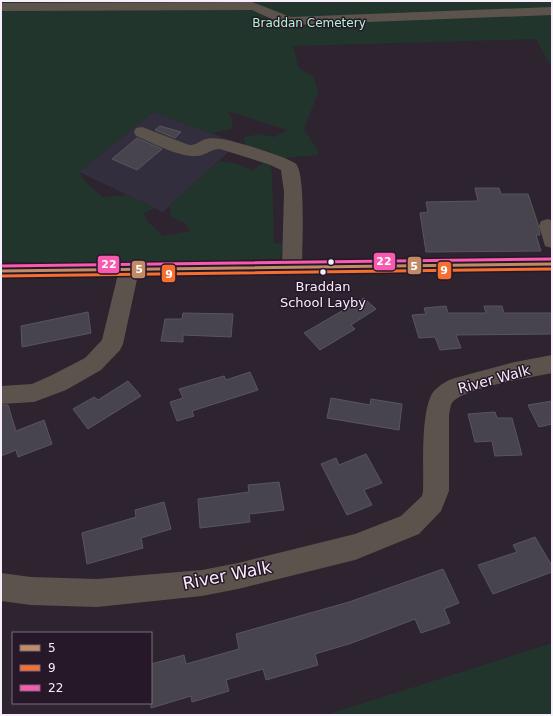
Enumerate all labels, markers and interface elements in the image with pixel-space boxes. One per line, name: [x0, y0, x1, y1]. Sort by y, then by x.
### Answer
park label: Braddan Cemetery: [252, 16, 366, 30]
line badge: 22: [373, 252, 396, 271]
line badge: 22: [97, 255, 120, 274]
text: 22: [376, 255, 392, 268]
line badge: 5: [407, 256, 422, 275]
unlabelled marker: [326, 257, 336, 267]
text: 22: [101, 258, 117, 271]
line badge: 5: [131, 260, 146, 279]
text: 5: [410, 260, 418, 273]
line badge: 9: [437, 261, 452, 280]
text: 5: [135, 263, 143, 276]
line badge: 9: [161, 264, 176, 283]
text: 9: [440, 264, 448, 277]
marker: Braddan School Layby: [318, 267, 328, 277]
text: 9: [165, 268, 173, 281]
place label: Braddan School Layby: [280, 279, 366, 310]
street label: River Walk: [456, 361, 533, 396]
street label: River Walk: [181, 557, 273, 593]
legend: [12, 632, 152, 704]
text: 5: [48, 641, 56, 655]
text: 9: [48, 661, 56, 675]
text: 22: [48, 681, 63, 695]

